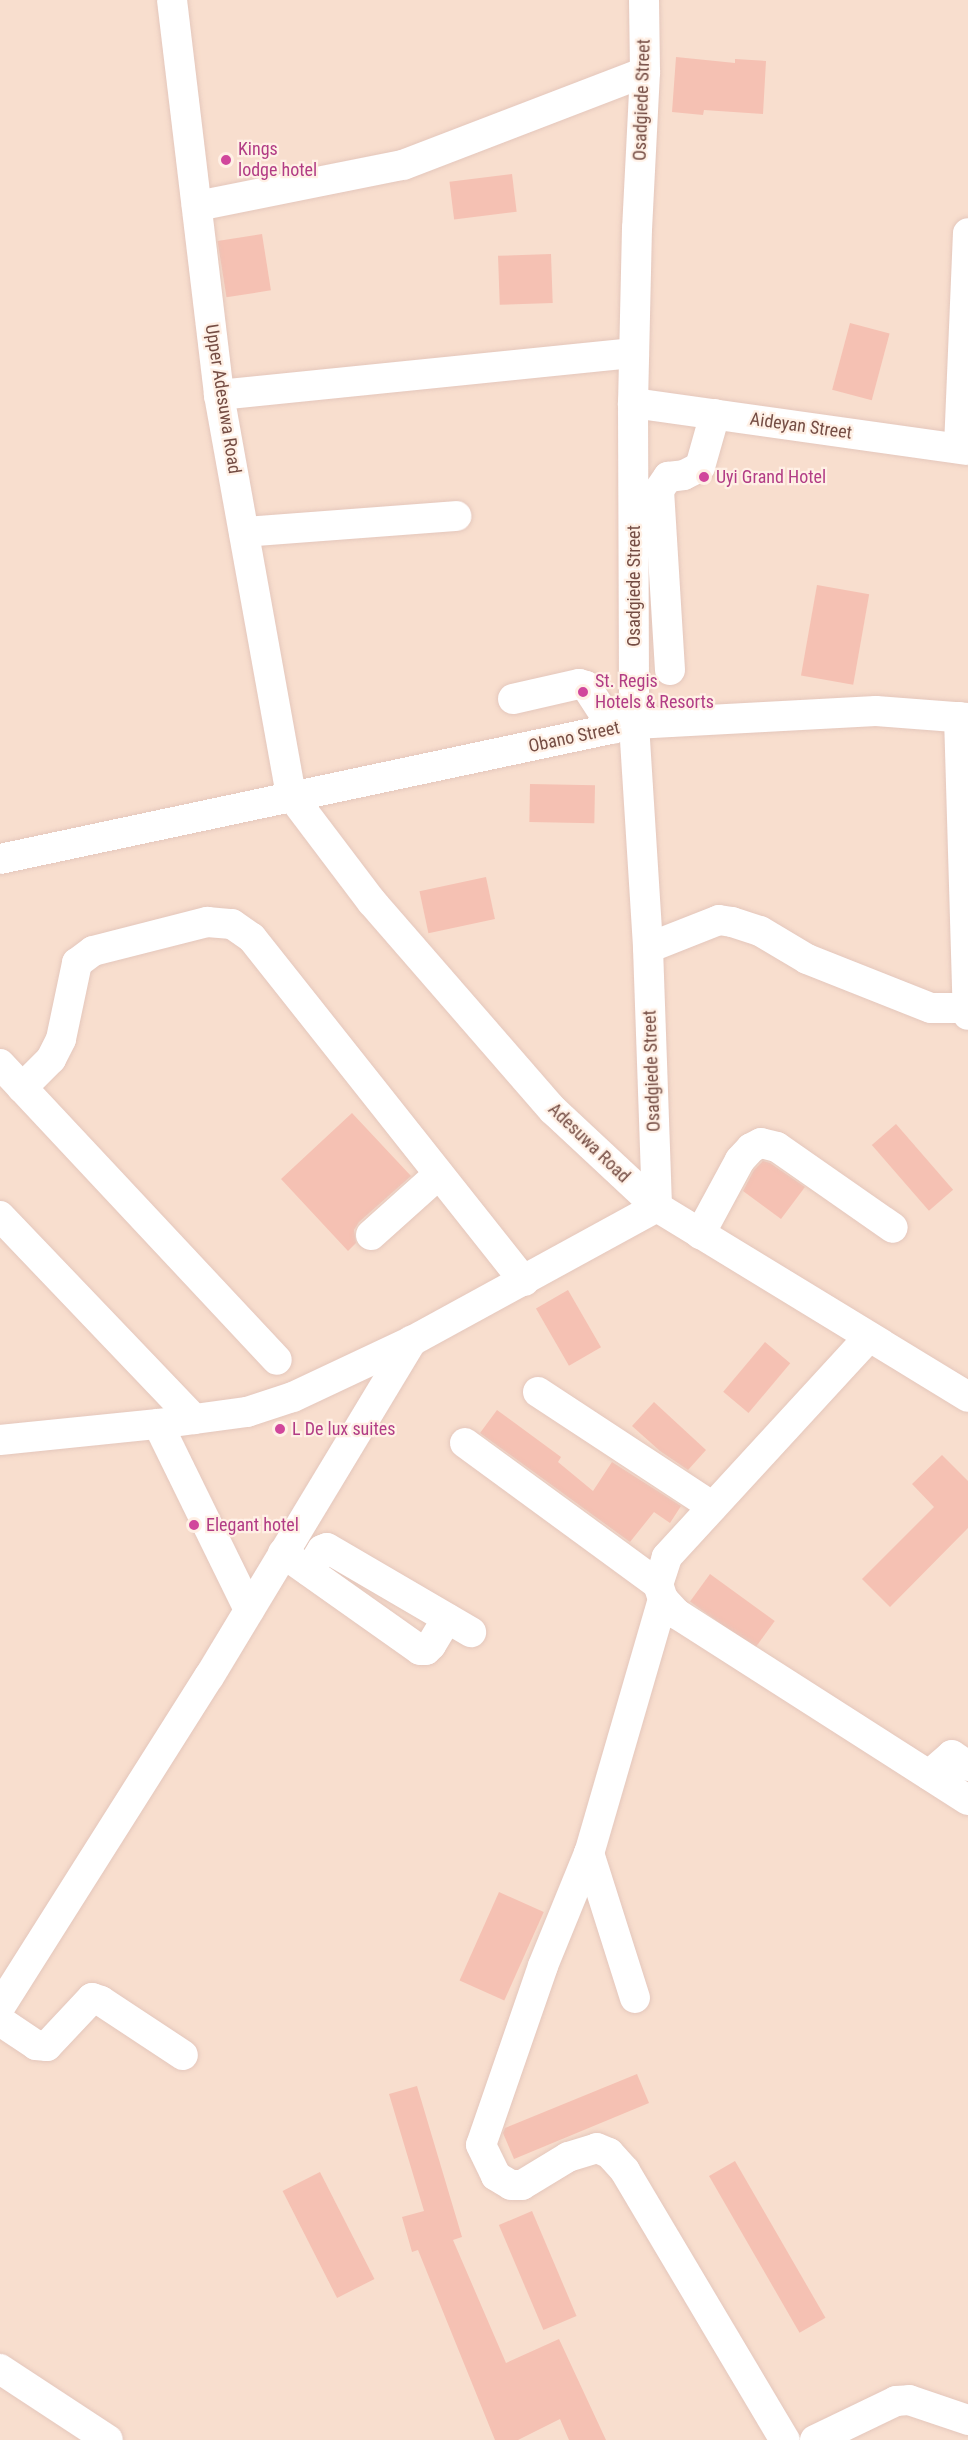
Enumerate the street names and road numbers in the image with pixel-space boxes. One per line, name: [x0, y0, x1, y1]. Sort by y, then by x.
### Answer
street label: Osadgiede Street: [629, 39, 655, 161]
street label: Upper Adesuwa Road: [201, 323, 245, 475]
street label: Aideyan Street: [749, 408, 853, 444]
street label: Osadgiede Street: [623, 525, 645, 647]
street label: Obano Street: [527, 717, 621, 757]
street label: Osadgiede Street: [639, 1010, 665, 1132]
street label: Adesuwa Road: [544, 1099, 634, 1187]

